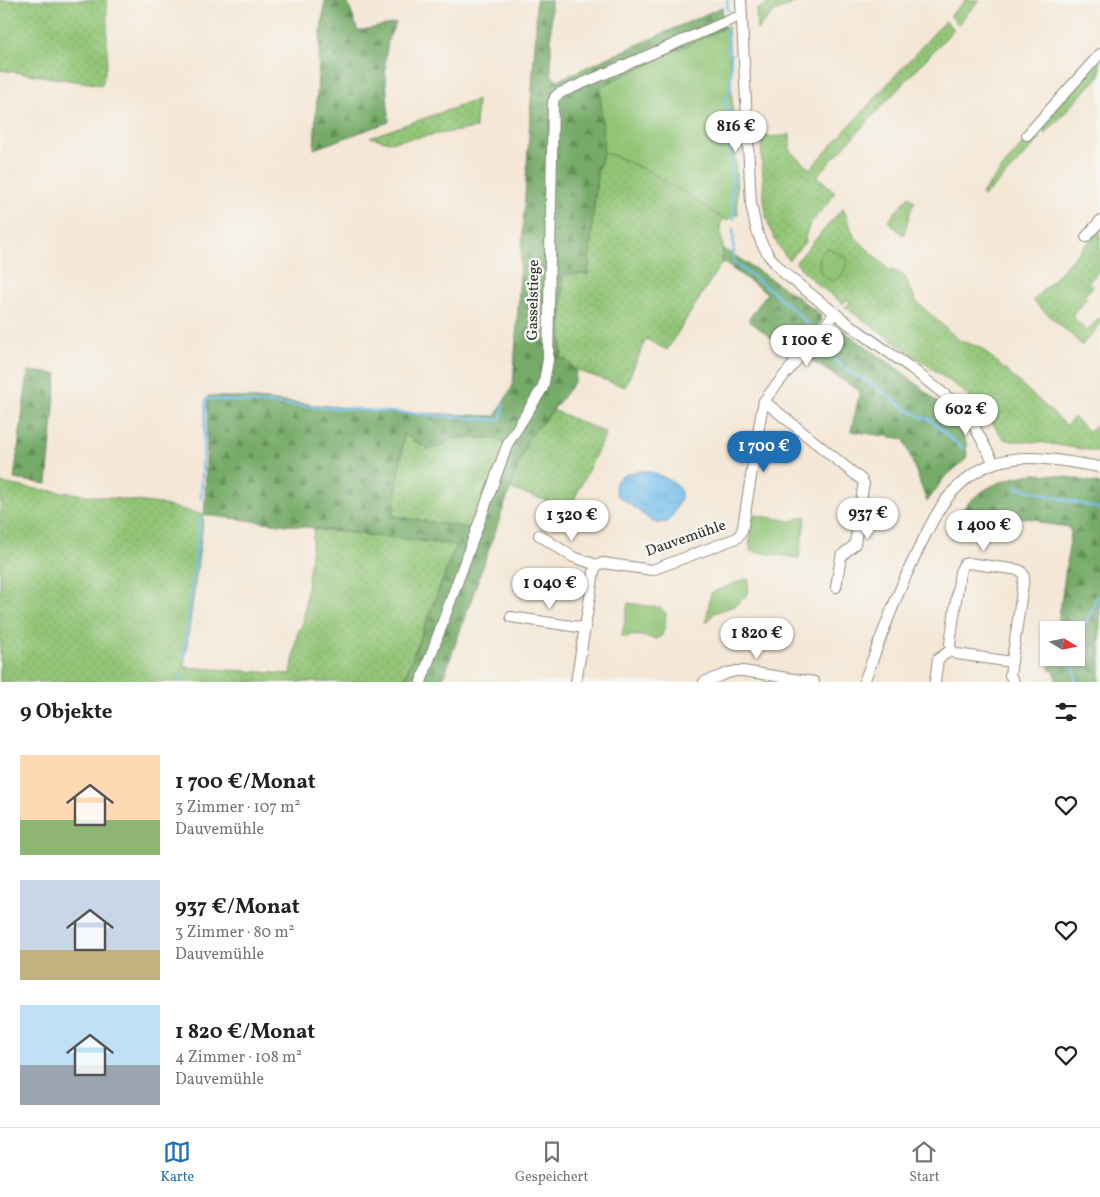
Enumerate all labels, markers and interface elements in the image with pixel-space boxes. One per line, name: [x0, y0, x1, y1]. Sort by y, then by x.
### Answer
pin: 816 €: [701, 110, 771, 153]
text: 816 €: [717, 116, 755, 138]
street label: Gasselstiege: [523, 259, 545, 341]
pin: 1 100 €: [761, 324, 853, 367]
text: 1 100 €: [782, 330, 832, 352]
pin: 602 €: [931, 394, 1001, 436]
text: 602 €: [945, 399, 987, 421]
pin: 1 700 €: [718, 430, 810, 473]
text: 1 700 €: [738, 436, 790, 458]
pin: 937 €: [833, 498, 903, 540]
pin: 1 320 €: [526, 500, 618, 542]
text: 937 €: [848, 503, 888, 525]
text: 1 320 €: [547, 505, 597, 527]
pin: 1 400 €: [938, 510, 1030, 552]
street label: Dauvemühle: [643, 515, 729, 563]
text: 1 400 €: [957, 515, 1011, 537]
pin: 1 040 €: [504, 568, 596, 610]
text: 1 040 €: [523, 573, 577, 595]
pin: 1 820 €: [711, 618, 803, 660]
north arrow: [1040, 621, 1085, 666]
map controls: [1040, 621, 1085, 666]
text: 1 820 €: [731, 623, 783, 645]
text: 9 Objekte: [20, 698, 113, 727]
icon: filters: [1052, 698, 1080, 726]
text: 1 700 €/Monat: [175, 768, 316, 797]
icon: home: [60, 775, 120, 835]
icon: heart: [1052, 791, 1080, 819]
text: 3 Zimmer · 107 m²: [175, 797, 300, 819]
text: Dauvemühle: [175, 819, 264, 841]
text: 937 €/Monat: [175, 893, 300, 922]
icon: home: [60, 900, 120, 960]
icon: heart: [1052, 916, 1080, 944]
text: 3 Zimmer · 80 m²: [175, 922, 295, 944]
text: Dauvemühle: [175, 944, 264, 966]
text: 1 820 €/Monat: [175, 1018, 315, 1047]
icon: home: [60, 1025, 120, 1085]
icon: heart: [1052, 1041, 1080, 1069]
text: 4 Zimmer · 108 m²: [175, 1047, 302, 1069]
text: Dauvemühle: [175, 1069, 264, 1091]
tab: Karte: [160, 1138, 194, 1187]
tab: Gespeichert: [515, 1138, 588, 1187]
tab: Start: [909, 1138, 940, 1187]

